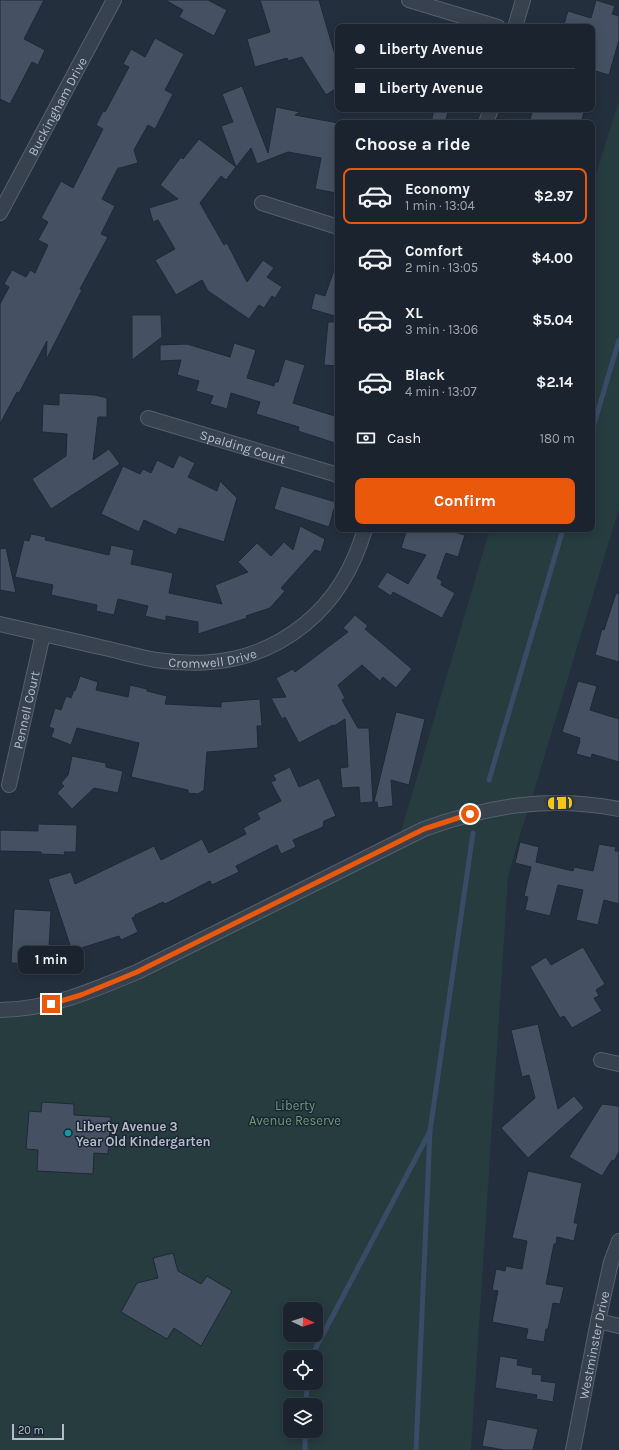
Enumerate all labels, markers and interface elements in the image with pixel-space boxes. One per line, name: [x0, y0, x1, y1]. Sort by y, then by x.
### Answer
text: Liberty Avenue: [379, 40, 483, 58]
street label: Buckingham Drive: [25, 54, 90, 158]
text: Liberty Avenue: [379, 79, 483, 97]
text: Choose a ride: [355, 133, 470, 155]
icon: car: [357, 178, 393, 214]
text: Economy: [405, 180, 470, 198]
text: $2.97: [534, 187, 573, 205]
text: 1 min · 13:04: [405, 198, 475, 213]
icon: car: [357, 240, 393, 276]
text: Comfort: [405, 242, 463, 260]
text: $4.00: [532, 249, 573, 267]
text: 2 min · 13:05: [405, 260, 478, 275]
icon: car: [357, 302, 393, 338]
text: XL: [405, 304, 423, 322]
text: $5.04: [532, 311, 573, 329]
text: 3 min · 13:06: [405, 322, 478, 337]
icon: car: [357, 364, 393, 400]
text: Black: [405, 366, 445, 384]
text: $2.14: [536, 373, 573, 391]
text: 4 min · 13:07: [405, 384, 477, 399]
street label: Spalding Court: [198, 427, 287, 467]
icon: cash: [355, 427, 377, 449]
text: Cash: [387, 429, 421, 447]
text: 180 m: [540, 431, 575, 446]
button: Confirm: [355, 478, 575, 524]
street label: Cromwell Drive: [168, 646, 259, 671]
street label: Pennell Court: [10, 670, 42, 750]
car: [548, 797, 572, 809]
route start: [461, 805, 479, 823]
callout: 1 min: [18, 946, 84, 974]
text: 1 min: [35, 952, 67, 967]
route end: [42, 995, 60, 1013]
park label: Liberty Avenue Reserve: [249, 1098, 341, 1128]
place label: Liberty Avenue 3 Year Old Kindergarten: [76, 1119, 211, 1149]
marker: Liberty Avenue 3 Year Old Kindergarten: [63, 1128, 73, 1138]
street label: Westminster Drive: [576, 1289, 612, 1401]
north arrow: [283, 1302, 323, 1342]
map controls: [283, 1302, 323, 1438]
button: locate: [283, 1350, 323, 1390]
button: layers: [283, 1398, 323, 1438]
scale bar: [12, 1422, 64, 1441]
text: 20 m: [18, 1424, 44, 1437]

